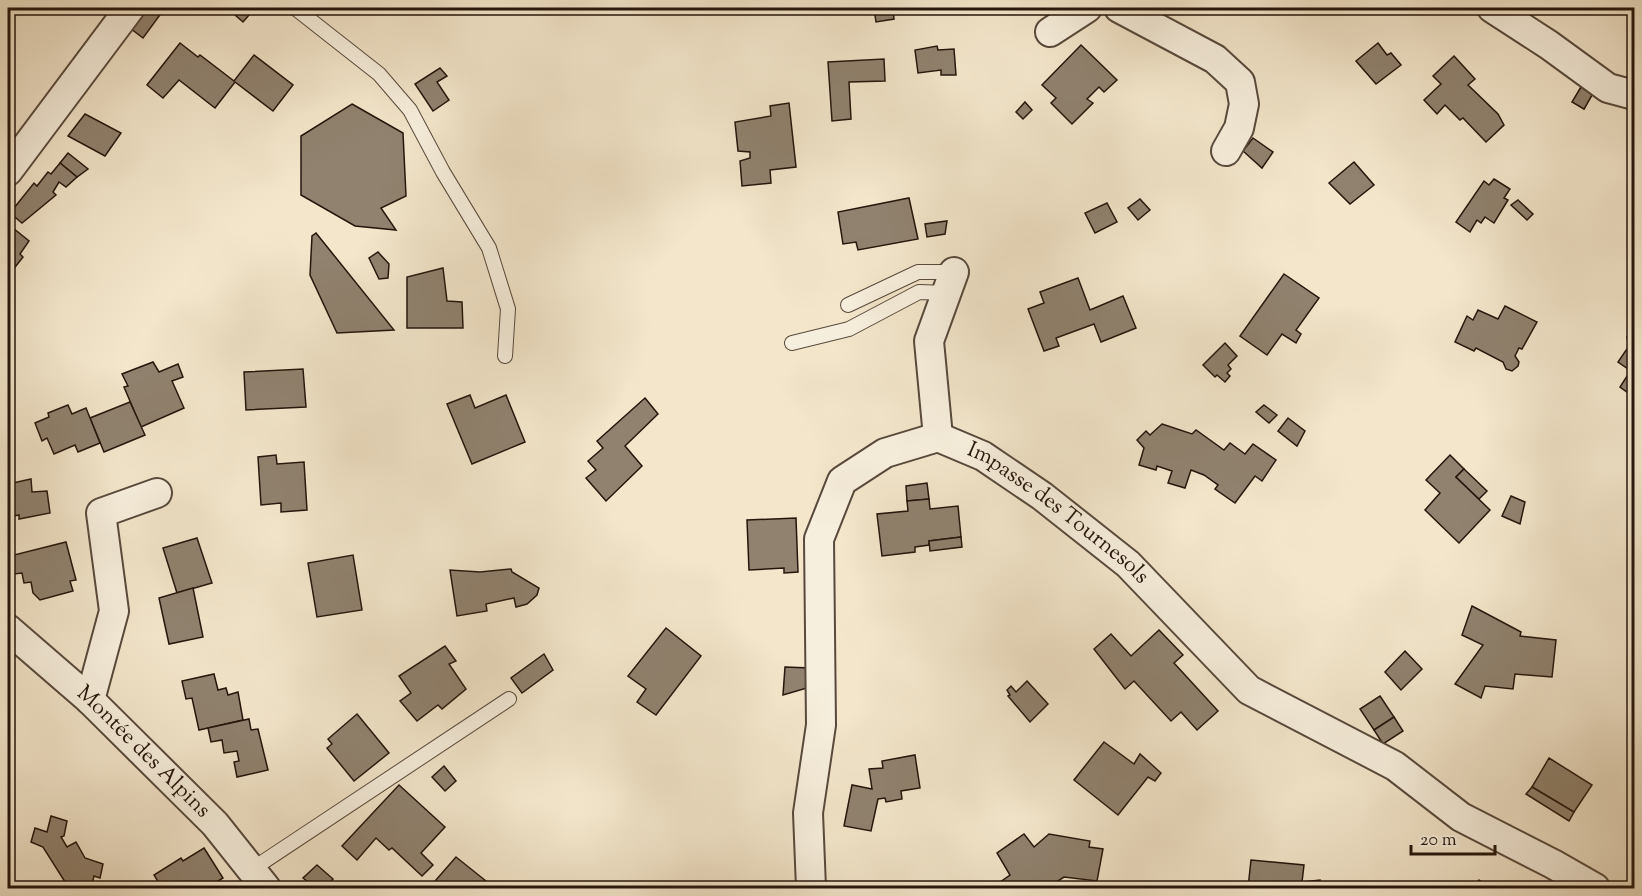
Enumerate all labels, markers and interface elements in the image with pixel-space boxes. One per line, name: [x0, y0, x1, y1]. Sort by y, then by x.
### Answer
street label: Impasse des Tournesols: [962, 435, 1156, 592]
street label: Montée des Alpins: [69, 679, 217, 826]
scale bar: [1411, 818, 1495, 856]
text: 20 m: [1420, 828, 1457, 854]

